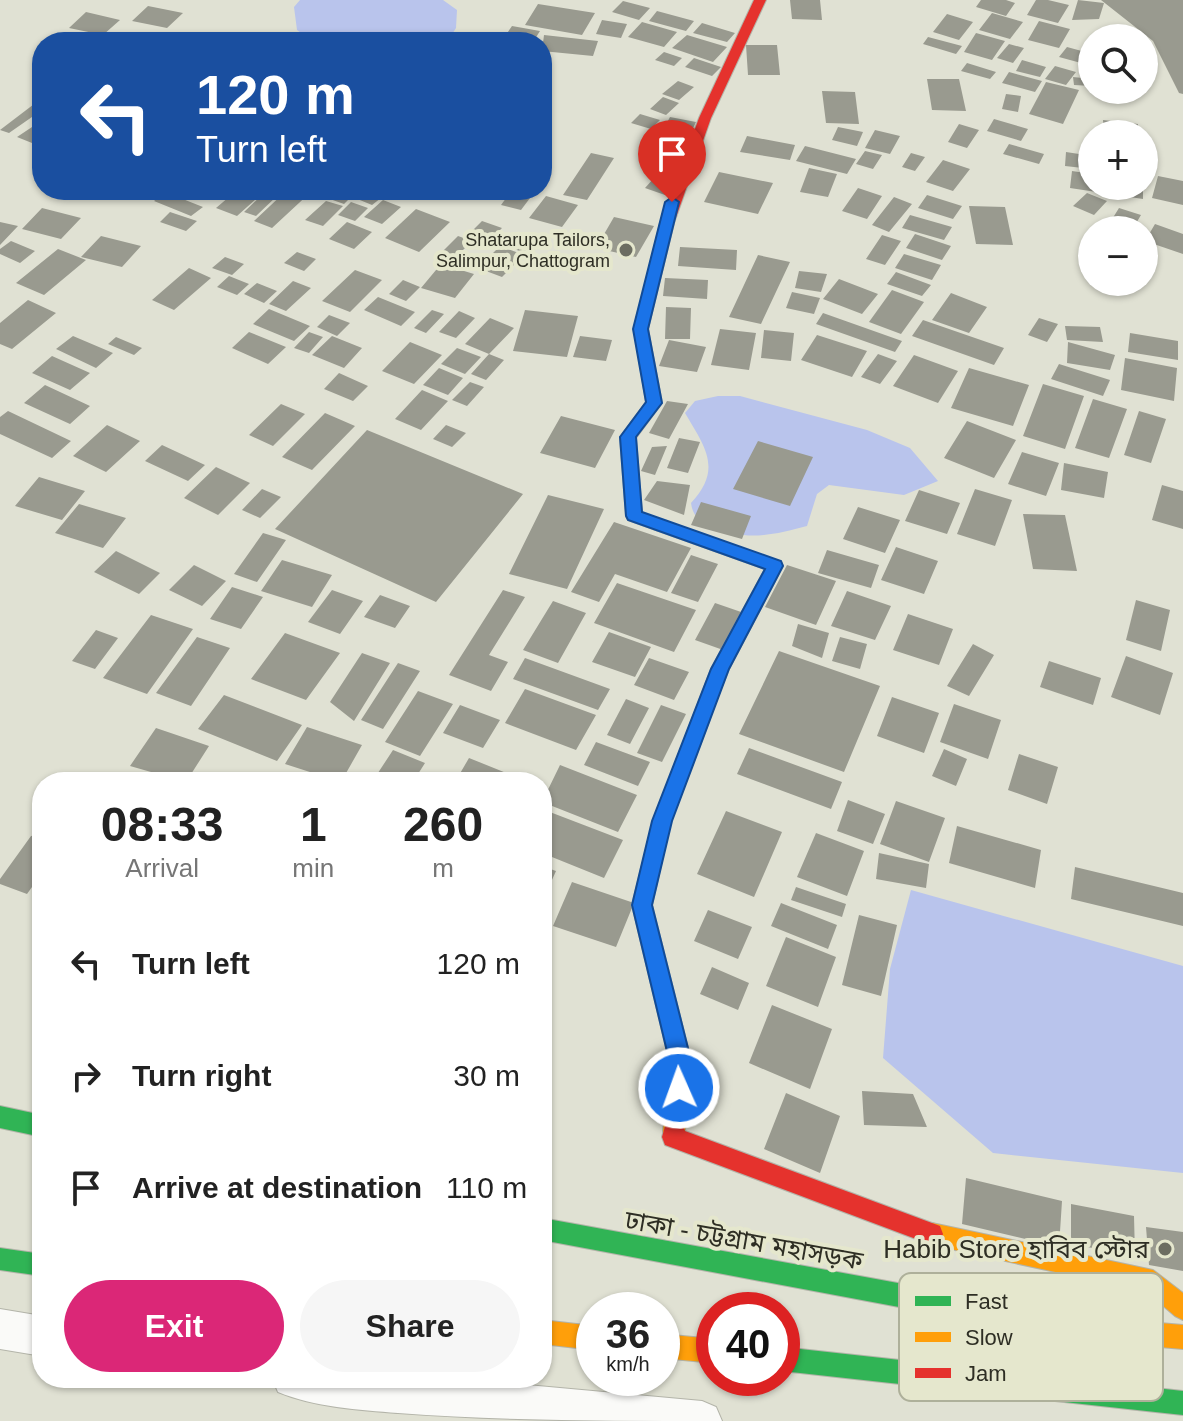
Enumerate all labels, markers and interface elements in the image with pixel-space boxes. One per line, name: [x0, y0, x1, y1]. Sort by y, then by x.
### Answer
map controls: [1078, 24, 1158, 296]
button: search: [1078, 24, 1158, 104]
text: 120 m: [196, 63, 355, 126]
icon: left: [64, 64, 168, 168]
pin: [638, 120, 706, 202]
button: +: [1078, 120, 1158, 200]
text: Turn left: [196, 129, 327, 170]
icon: arrive: [650, 132, 694, 176]
button: −: [1078, 216, 1158, 296]
place label: Shatarupa Tailors, Salimpur, Chattogram: [436, 230, 610, 271]
marker: Shatarupa Tailors, Salimpur, Chattogram: [617, 241, 635, 259]
text: 08:33: [101, 798, 224, 851]
text: 1: [300, 798, 327, 851]
text: 260: [403, 798, 483, 851]
text: Arrival: [125, 853, 199, 883]
text: min: [292, 853, 334, 883]
text: m: [432, 853, 454, 883]
icon: left: [64, 942, 108, 986]
text: Turn left: [132, 947, 250, 980]
text: 120 m: [437, 947, 520, 980]
position arrow: [637, 1046, 721, 1130]
icon: right: [64, 1054, 108, 1098]
text: Turn right: [132, 1059, 271, 1092]
text: 30 m: [453, 1059, 520, 1092]
icon: arrive: [64, 1166, 108, 1210]
text: Arrive at destination: [132, 1171, 422, 1204]
text: 110 m: [446, 1171, 527, 1204]
street label: ঢাকা - চট্টগ্রাম মহাসড়ক: [622, 1204, 866, 1276]
place label: Habib Store হাবিব স্টোর: [883, 1234, 1150, 1264]
marker: Habib Store হাবিব স্টোর: [1156, 1240, 1174, 1258]
legend: [899, 1273, 1163, 1401]
button: Exit: [64, 1280, 284, 1372]
button: Share: [300, 1280, 520, 1372]
text: Fast: [965, 1289, 1008, 1314]
speed limit sign: 40: [696, 1292, 800, 1396]
text: 36: [606, 1312, 650, 1356]
text: Slow: [965, 1325, 1013, 1350]
text: km/h: [606, 1353, 650, 1375]
text: Jam: [965, 1361, 1007, 1386]

